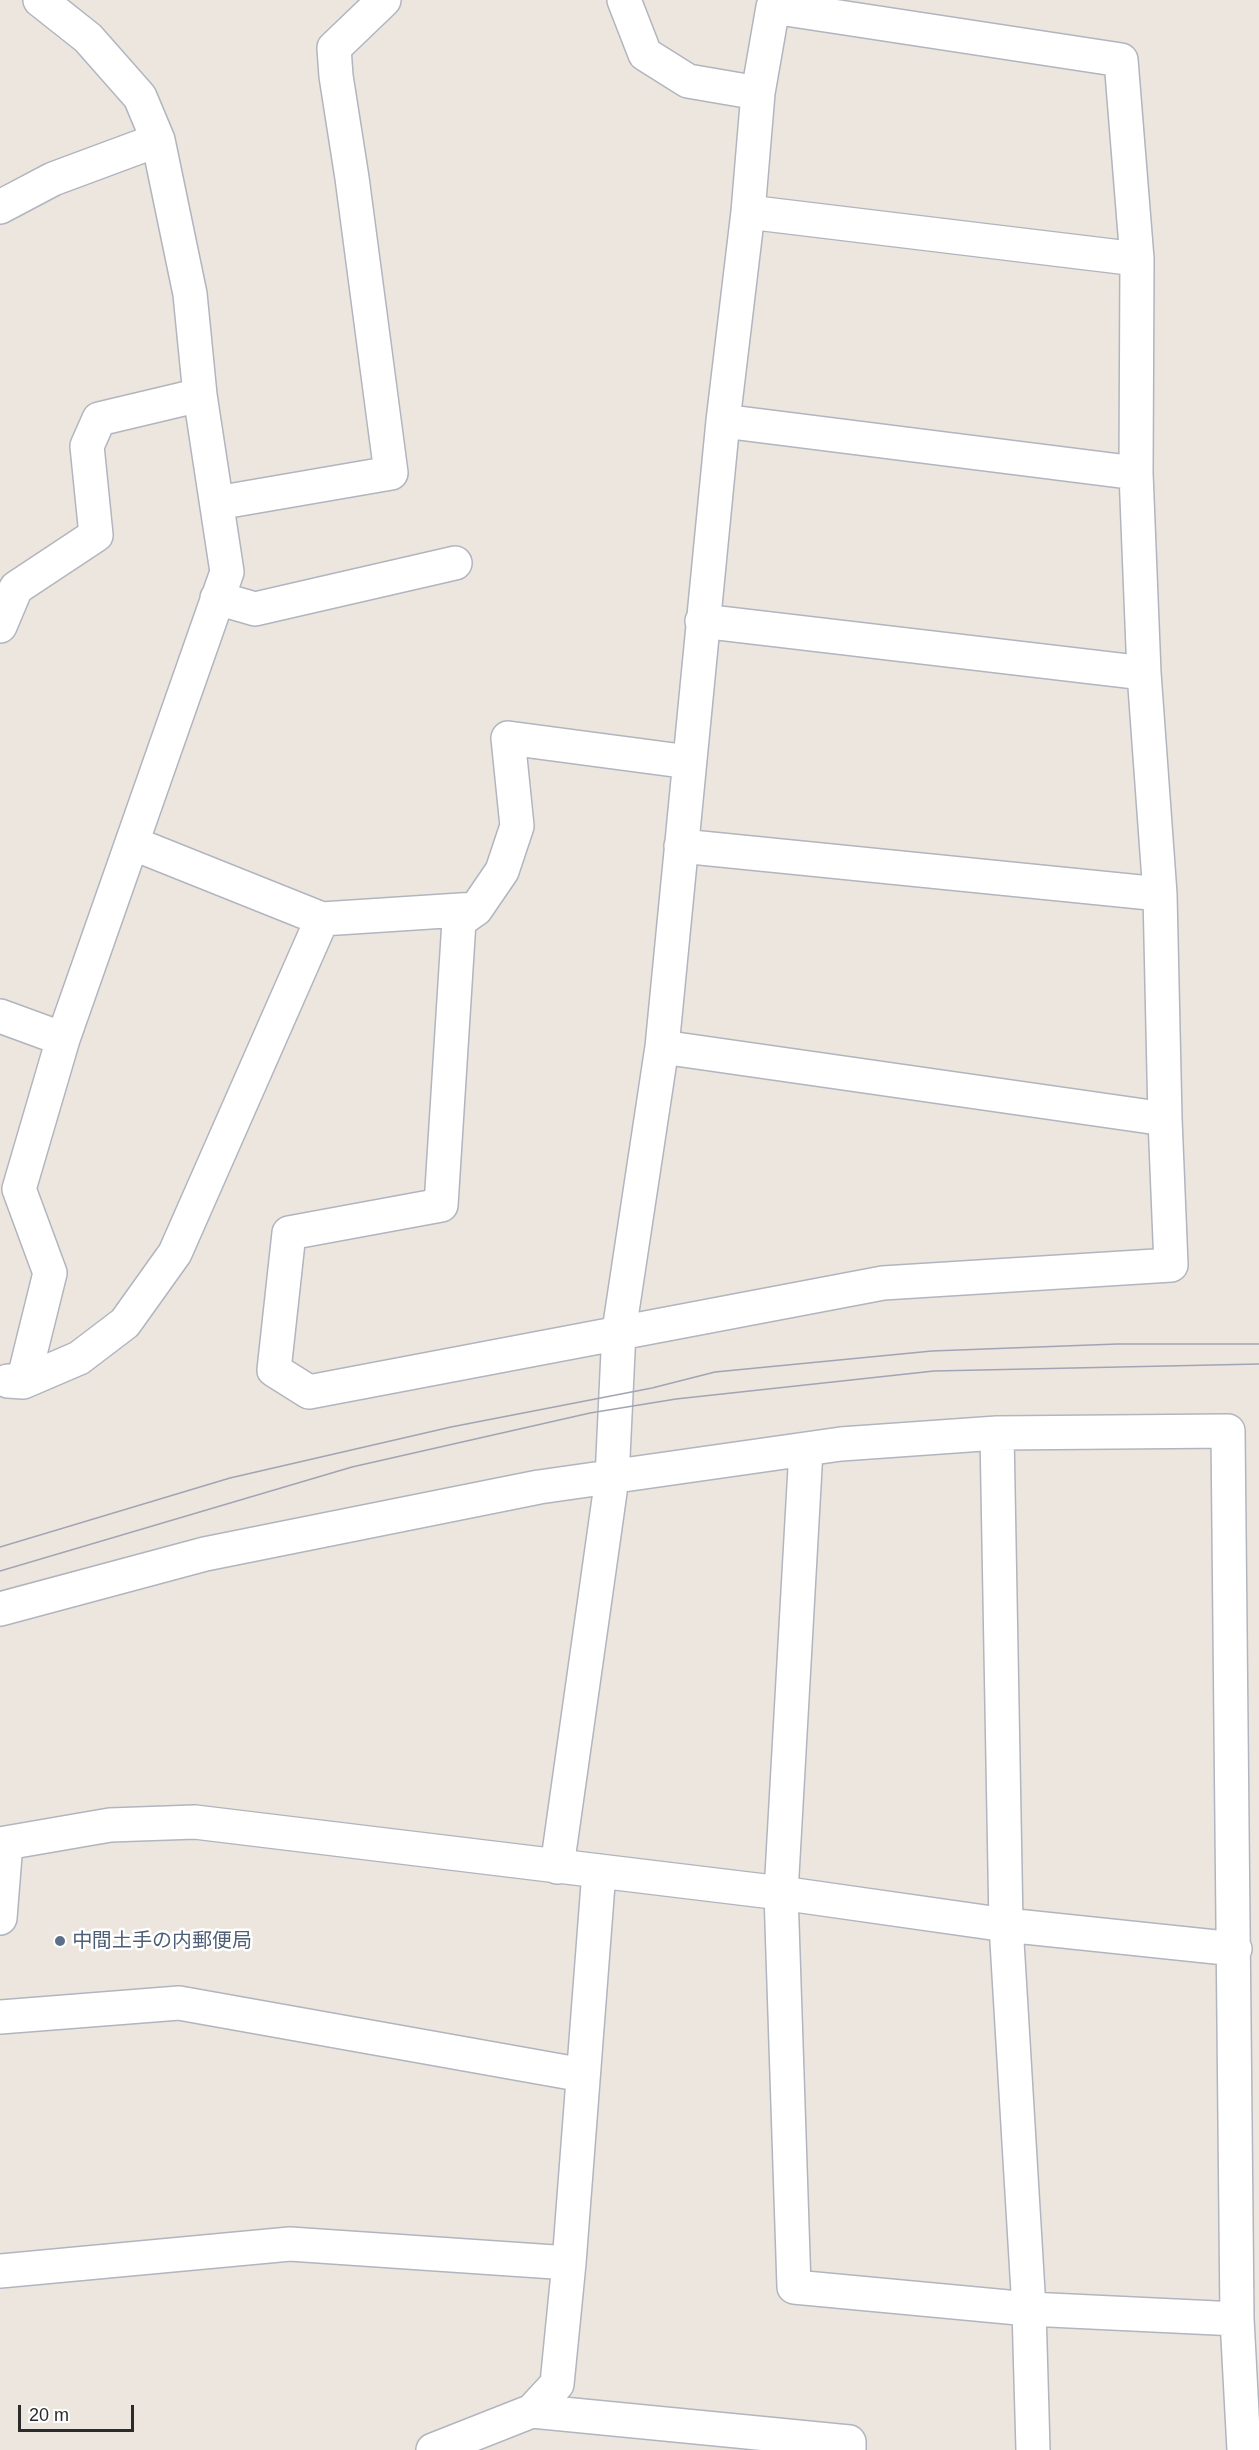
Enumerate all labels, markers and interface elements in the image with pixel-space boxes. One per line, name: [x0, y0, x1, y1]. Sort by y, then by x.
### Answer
place label: 中間土手の内郵便局: [72, 1929, 252, 1953]
marker: 中間土手の内郵便局: [53, 1934, 67, 1948]
scale bar: [21, 2393, 136, 2431]
text: 20 m: [29, 2405, 69, 2425]

